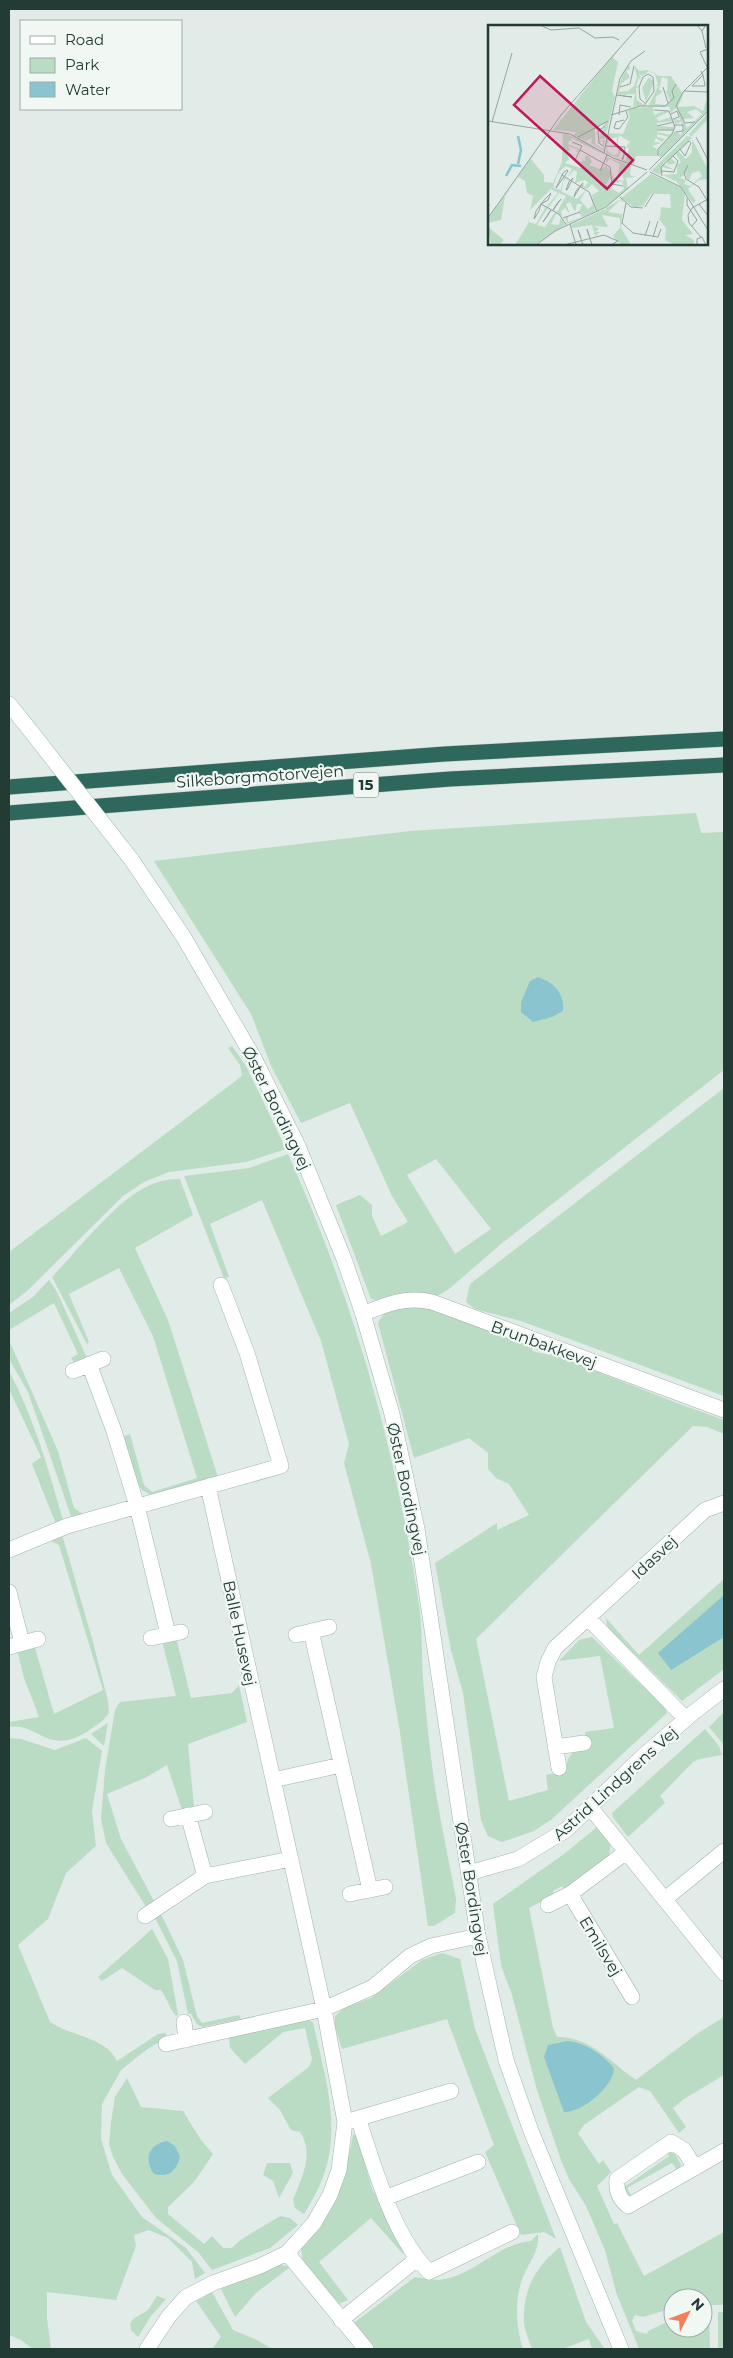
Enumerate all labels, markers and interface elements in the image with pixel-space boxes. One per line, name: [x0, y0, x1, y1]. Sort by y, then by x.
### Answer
legend: [20, 20, 182, 110]
inset map: [488, 25, 708, 245]
text: Road: [65, 30, 104, 49]
text: Park: [65, 55, 99, 74]
text: Water: [65, 80, 111, 99]
street label: Silkeborgmotorvejen: [176, 761, 345, 792]
road number: 15: [354, 772, 378, 798]
street label: Øster Bordingvej: [238, 1043, 315, 1173]
street label: Brunbakkevej: [488, 1317, 599, 1372]
street label: Øster Bordingvej: [383, 1421, 430, 1557]
street label: Idasvej: [628, 1532, 681, 1583]
street label: Balle Husevej: [219, 1579, 260, 1688]
street label: Astrid Lindgrens Vej: [549, 1723, 681, 1844]
street label: Øster Bordingvej: [452, 1821, 491, 1957]
street label: Emilsvej: [575, 1913, 626, 1980]
north arrow: [663, 2288, 713, 2338]
text: N: [687, 2294, 708, 2315]

